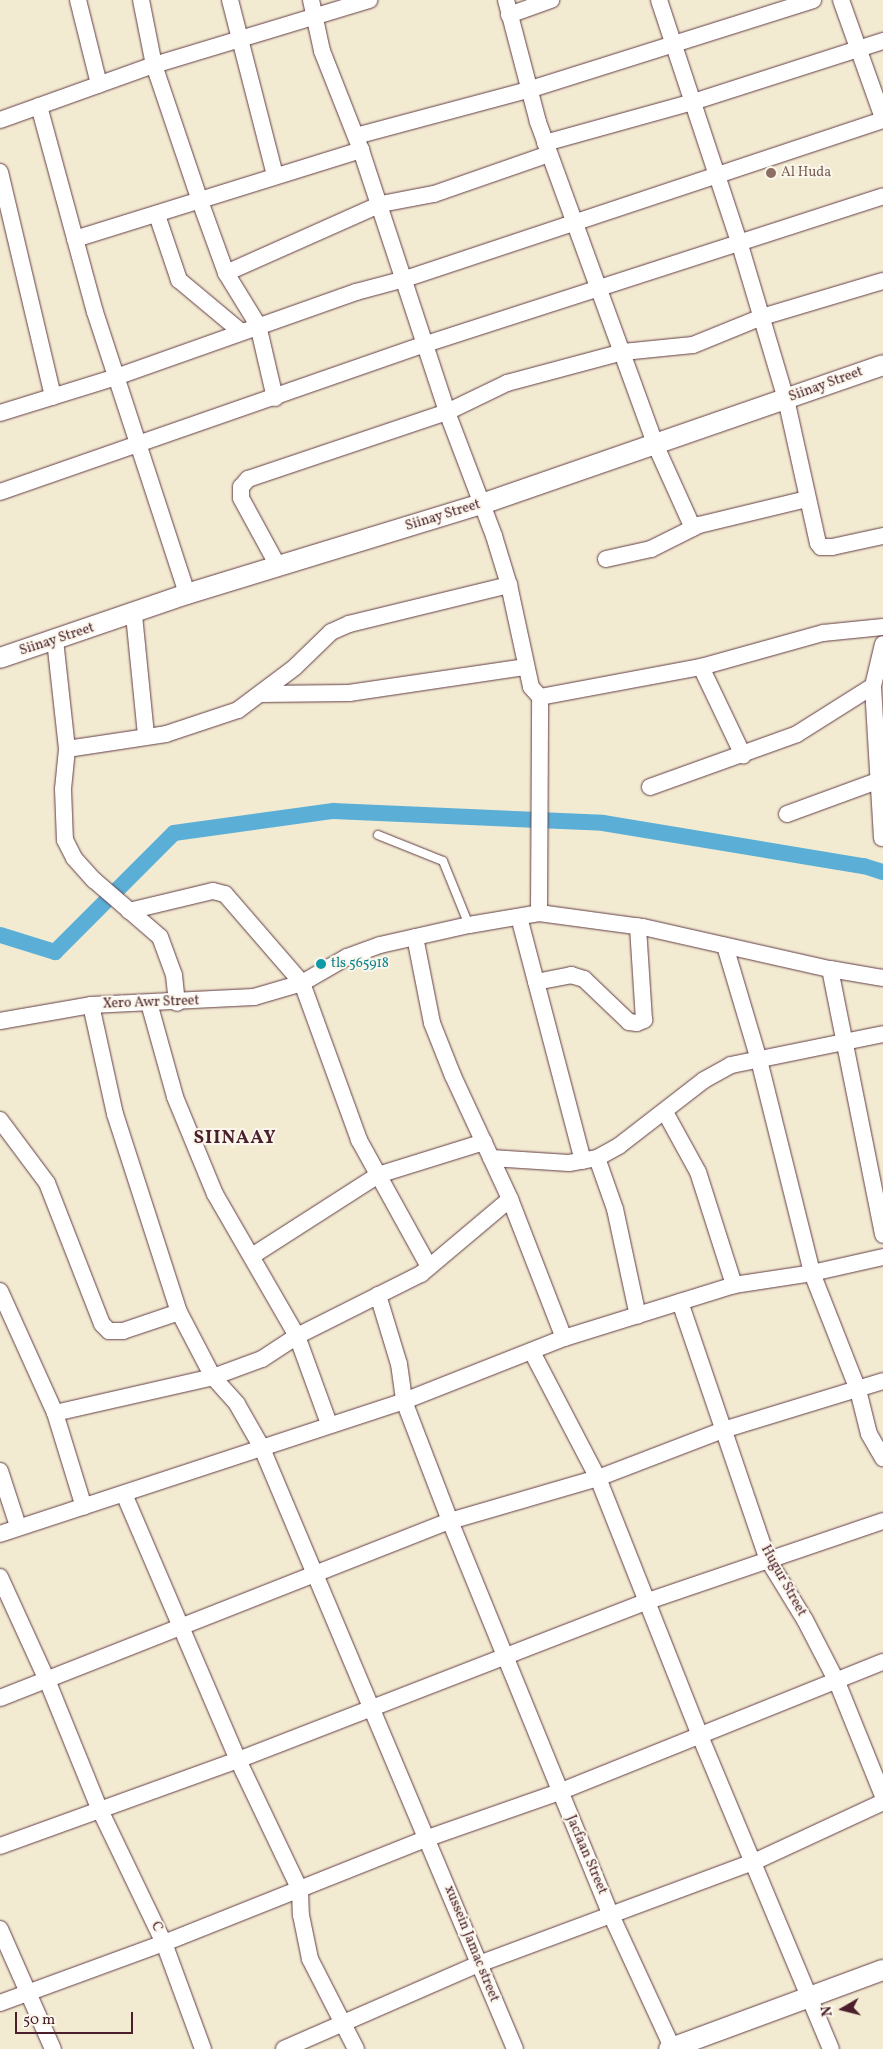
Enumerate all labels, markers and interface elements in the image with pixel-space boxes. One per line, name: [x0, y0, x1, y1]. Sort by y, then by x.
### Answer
place label: Al Huda: [781, 165, 831, 181]
marker: Al Huda: [765, 167, 777, 179]
street label: Siinay Street: [786, 364, 866, 406]
street label: Siinay Street: [403, 497, 483, 535]
street label: Siinay Street: [17, 620, 97, 660]
place label: tls 565918: [331, 956, 389, 972]
marker: tls 565918: [315, 958, 327, 970]
street label: Xero Awr Street: [102, 993, 200, 1013]
district label: SIINAAY: [193, 1128, 277, 1150]
street label: Hugur Street: [757, 1542, 809, 1620]
street label: Jacfaan Street: [562, 1813, 610, 1897]
street label: xussein Jamac street: [440, 1883, 502, 2005]
street label: C: [146, 1919, 166, 1935]
north arrow: [818, 1984, 868, 2034]
scale bar: [18, 2002, 135, 2034]
text: N: [818, 2005, 838, 2018]
text: 50 m: [23, 2010, 55, 2031]

